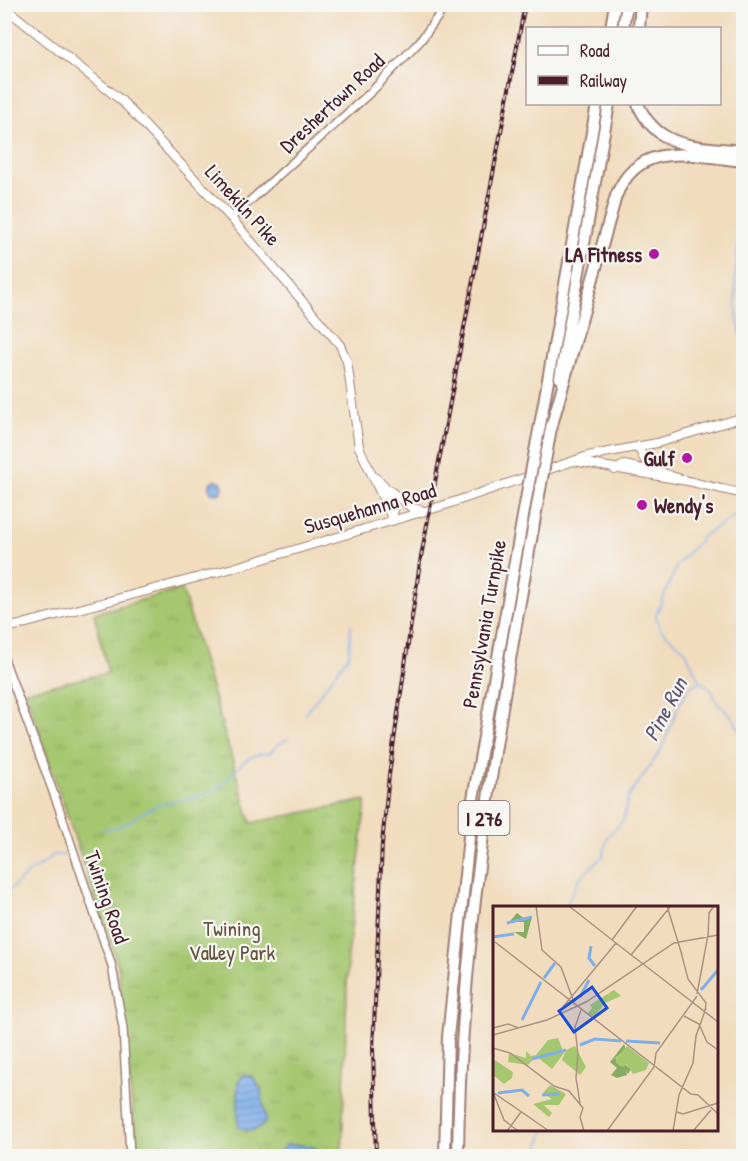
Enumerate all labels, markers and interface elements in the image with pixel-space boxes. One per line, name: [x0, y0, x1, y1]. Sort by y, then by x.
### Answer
legend: [526, 27, 721, 105]
text: Road: [580, 38, 610, 63]
street label: Dreshertown Road: [273, 47, 391, 159]
text: Railway: [580, 68, 627, 93]
street label: Limekiln Pike: [199, 158, 287, 252]
place label: LA Fitness: [565, 240, 642, 269]
marker: LA Fitness: [647, 247, 661, 261]
place label: Gulf: [643, 444, 675, 473]
marker: Gulf: [680, 451, 694, 465]
street label: Susquehanna Road: [301, 475, 439, 541]
place label: Wendy's: [654, 491, 713, 521]
marker: Wendy's: [635, 498, 649, 512]
street label: Pennsylvania Turnpike: [455, 538, 513, 710]
water label: Pine Run: [636, 670, 695, 746]
road number: I 276: [458, 801, 510, 835]
street label: Twining Road: [78, 847, 136, 947]
inset map: [493, 906, 718, 1131]
park label: Twining Valley Park: [189, 914, 275, 967]

